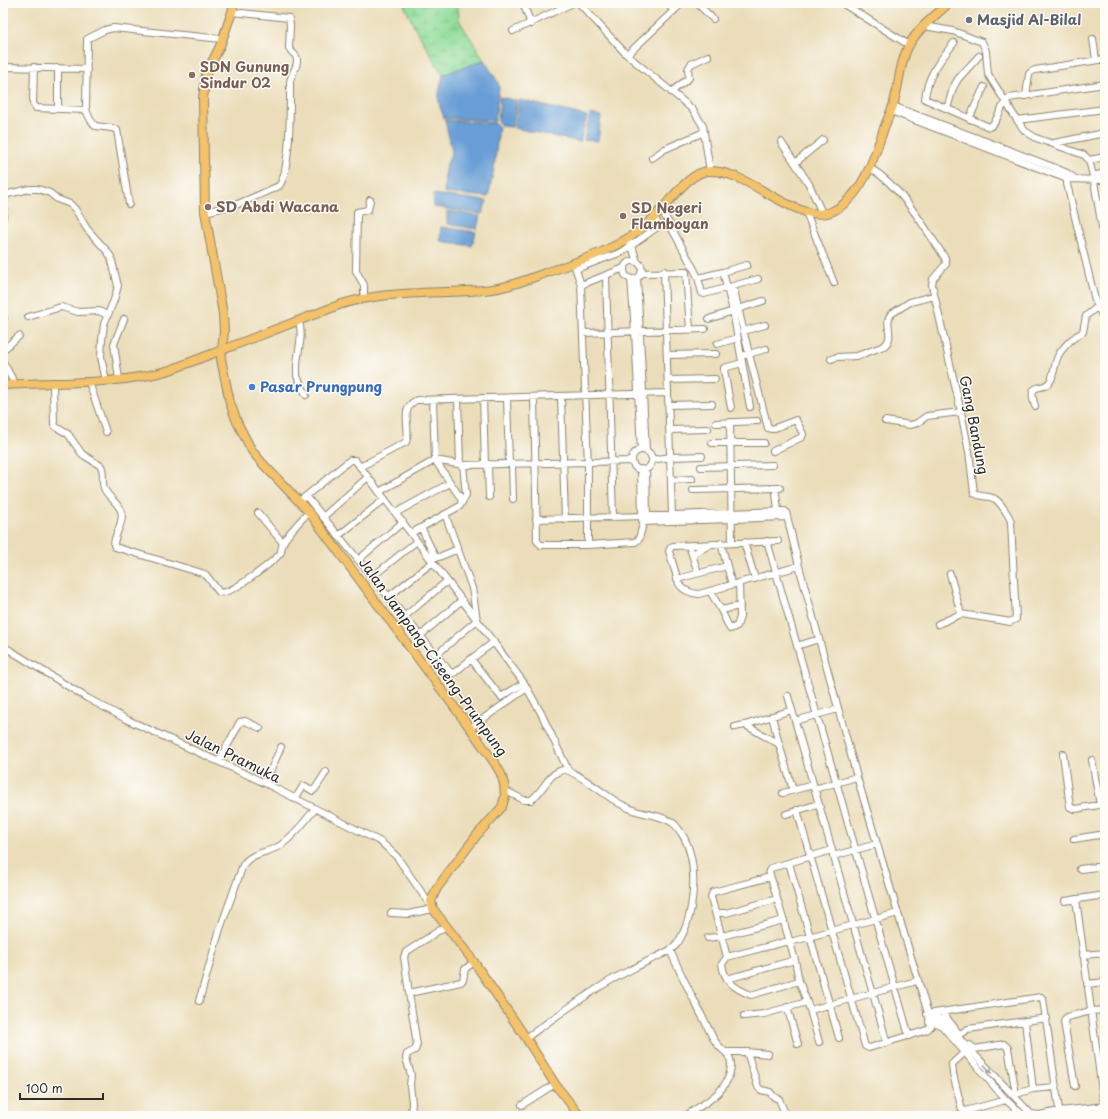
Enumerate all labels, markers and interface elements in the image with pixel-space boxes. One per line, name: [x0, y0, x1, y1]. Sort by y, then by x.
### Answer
place label: Masjid Al-Bilal: [977, 9, 1081, 30]
marker: Masjid Al-Bilal: [964, 15, 974, 25]
place label: SDN Gunung Sindur 02: [200, 56, 289, 93]
marker: SDN Gunung Sindur 02: [187, 70, 197, 80]
place label: SD Abdi Wacana: [216, 196, 339, 217]
place label: SD Negeri Flamboyan: [631, 197, 709, 234]
marker: SD Abdi Wacana: [203, 202, 213, 212]
marker: SD Negeri Flamboyan: [618, 211, 628, 221]
street label: Gang Bandung: [955, 374, 994, 476]
place label: Pasar Prungpung: [260, 376, 382, 397]
marker: Pasar Prungpung: [247, 382, 257, 392]
street label: Jalan Jampang–Ciseeng–Prumpung: [354, 553, 513, 760]
street label: Jalan Pramuka: [182, 723, 285, 788]
one-way arrow: [983, 1064, 993, 1074]
scale bar: [20, 1075, 103, 1101]
text: 100 m: [26, 1079, 63, 1097]

